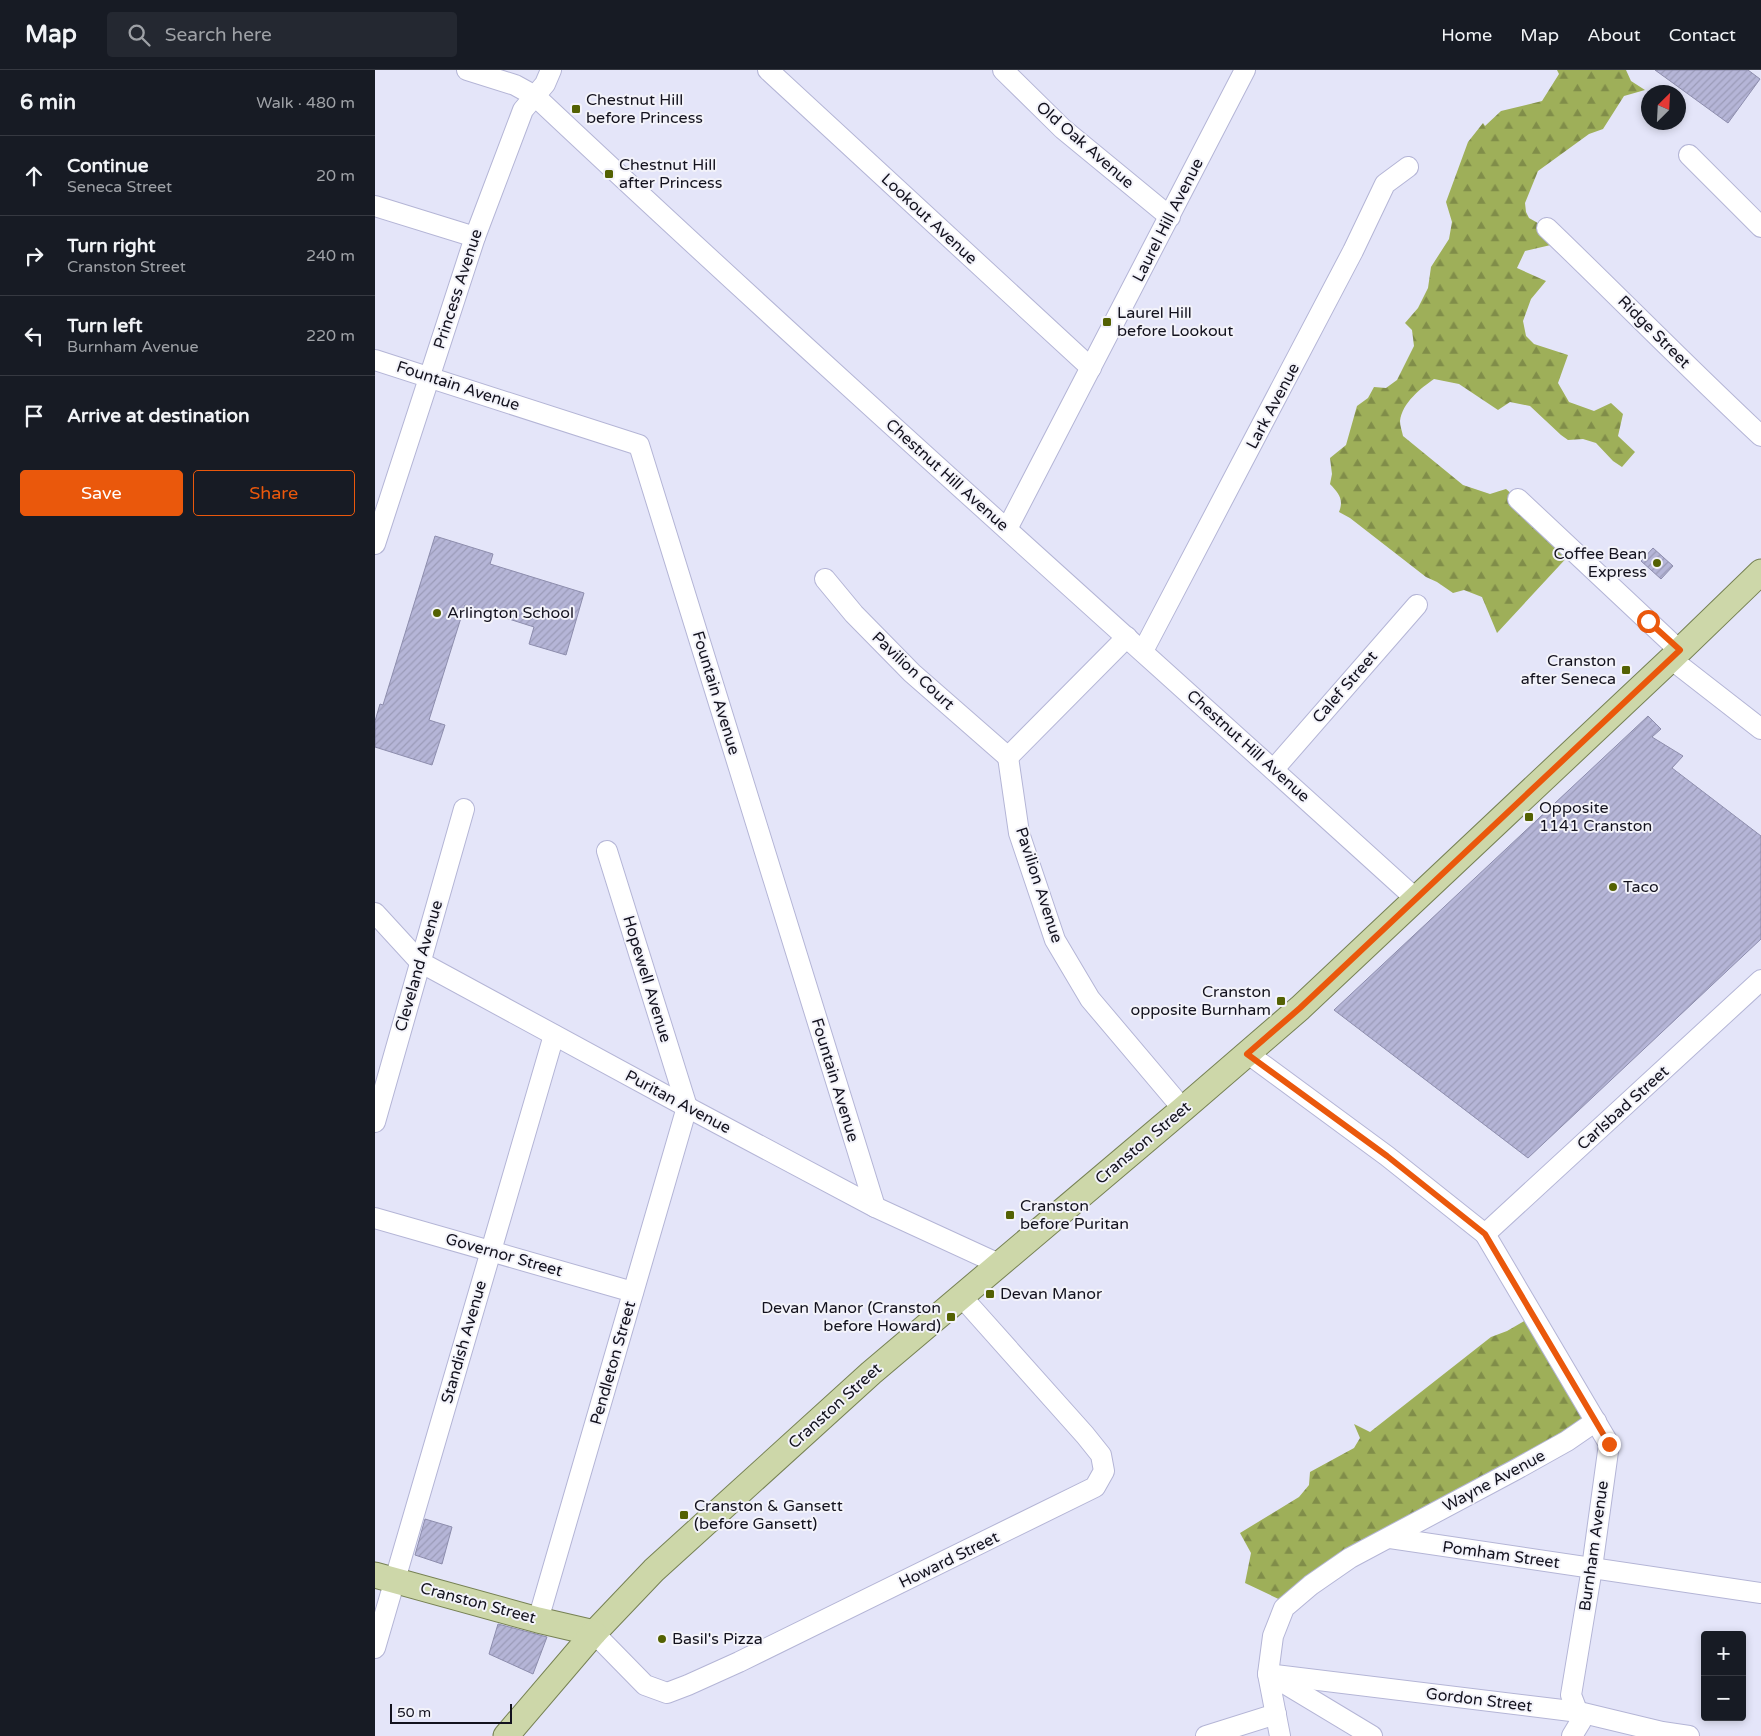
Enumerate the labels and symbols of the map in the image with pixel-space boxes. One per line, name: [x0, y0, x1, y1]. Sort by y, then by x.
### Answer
north arrow: [1641, 85, 1686, 130]
place label: Chestnut Hill before Princess: [586, 90, 703, 128]
street label: Old Oak Avenue: [1032, 97, 1138, 193]
marker: Chestnut Hill before Princess: [570, 103, 582, 115]
place label: Chestnut Hill after Princess: [619, 155, 722, 193]
street label: Laurel Hill Avenue: [1128, 155, 1208, 285]
marker: Chestnut Hill after Princess: [603, 168, 615, 180]
street label: Lookout Avenue: [877, 169, 981, 269]
street label: Princess Avenue: [429, 227, 487, 351]
street label: Ridge Street: [1614, 292, 1694, 372]
place label: Laurel Hill before Lookout: [1117, 303, 1233, 341]
marker: Laurel Hill before Lookout: [1101, 316, 1113, 328]
street label: Fountain Avenue: [394, 357, 522, 415]
street label: Lark Avenue: [1242, 360, 1304, 452]
street label: Chestnut Hill Avenue: [881, 414, 1013, 536]
place label: Coffee Bean Express: [1553, 544, 1647, 582]
marker: Coffee Bean Express: [1651, 557, 1663, 569]
place label: Arlington School: [447, 603, 574, 623]
marker: Arlington School: [431, 607, 443, 619]
route start: [1637, 610, 1660, 633]
street label: Pavilion Court: [867, 628, 959, 714]
street label: Fountain Avenue: [688, 629, 744, 757]
street label: Calef Street: [1308, 647, 1382, 727]
place label: Cranston after Seneca: [1521, 651, 1616, 689]
marker: Cranston after Seneca: [1620, 664, 1632, 676]
street label: Chestnut Hill Avenue: [1182, 685, 1314, 807]
place label: Opposite 1141 Cranston: [1539, 798, 1652, 836]
marker: Opposite 1141 Cranston: [1523, 811, 1535, 823]
street label: Pavilion Avenue: [1011, 825, 1067, 945]
place label: Taco: [1623, 877, 1659, 897]
marker: Taco: [1607, 881, 1619, 893]
street label: Cleveland Avenue: [391, 898, 447, 1034]
street label: Hopewell Avenue: [618, 913, 676, 1045]
place label: Cranston opposite Burnham: [1130, 982, 1271, 1020]
marker: Cranston opposite Burnham: [1275, 995, 1287, 1007]
street label: Fountain Avenue: [807, 1016, 863, 1144]
street label: Carlsbad Street: [1573, 1061, 1673, 1155]
street label: Puritan Avenue: [622, 1066, 734, 1138]
street label: Cranston Street: [1091, 1097, 1195, 1189]
place label: Cranston before Puritan: [1020, 1196, 1129, 1234]
marker: Cranston before Puritan: [1004, 1209, 1016, 1221]
street label: Governor Street: [443, 1229, 565, 1281]
street label: Standish Avenue: [437, 1278, 491, 1406]
place label: Devan Manor: [1000, 1284, 1103, 1304]
marker: Devan Manor: [984, 1288, 996, 1300]
place label: Devan Manor (Cranston before Howard): [761, 1298, 941, 1336]
street label: Pendleton Street: [586, 1299, 640, 1427]
marker: Devan Manor (Cranston before Howard): [945, 1311, 957, 1323]
street label: Cranston Street: [784, 1359, 886, 1453]
route end: [1598, 1433, 1621, 1456]
street label: Wayne Avenue: [1439, 1446, 1549, 1516]
street label: Burnham Avenue: [1575, 1480, 1613, 1612]
place label: Cranston & Gansett (before Gansett): [694, 1496, 843, 1534]
marker: Cranston & Gansett (before Gansett): [678, 1509, 690, 1521]
street label: Howard Street: [896, 1527, 1002, 1593]
street label: Pomham Street: [1441, 1537, 1561, 1573]
street label: Cranston Street: [418, 1578, 538, 1628]
place label: Basil's Pizza: [672, 1629, 763, 1649]
marker: Basil's Pizza: [656, 1633, 668, 1645]
street label: Gordon Street: [1425, 1684, 1533, 1716]
scale bar: [390, 1701, 513, 1724]

